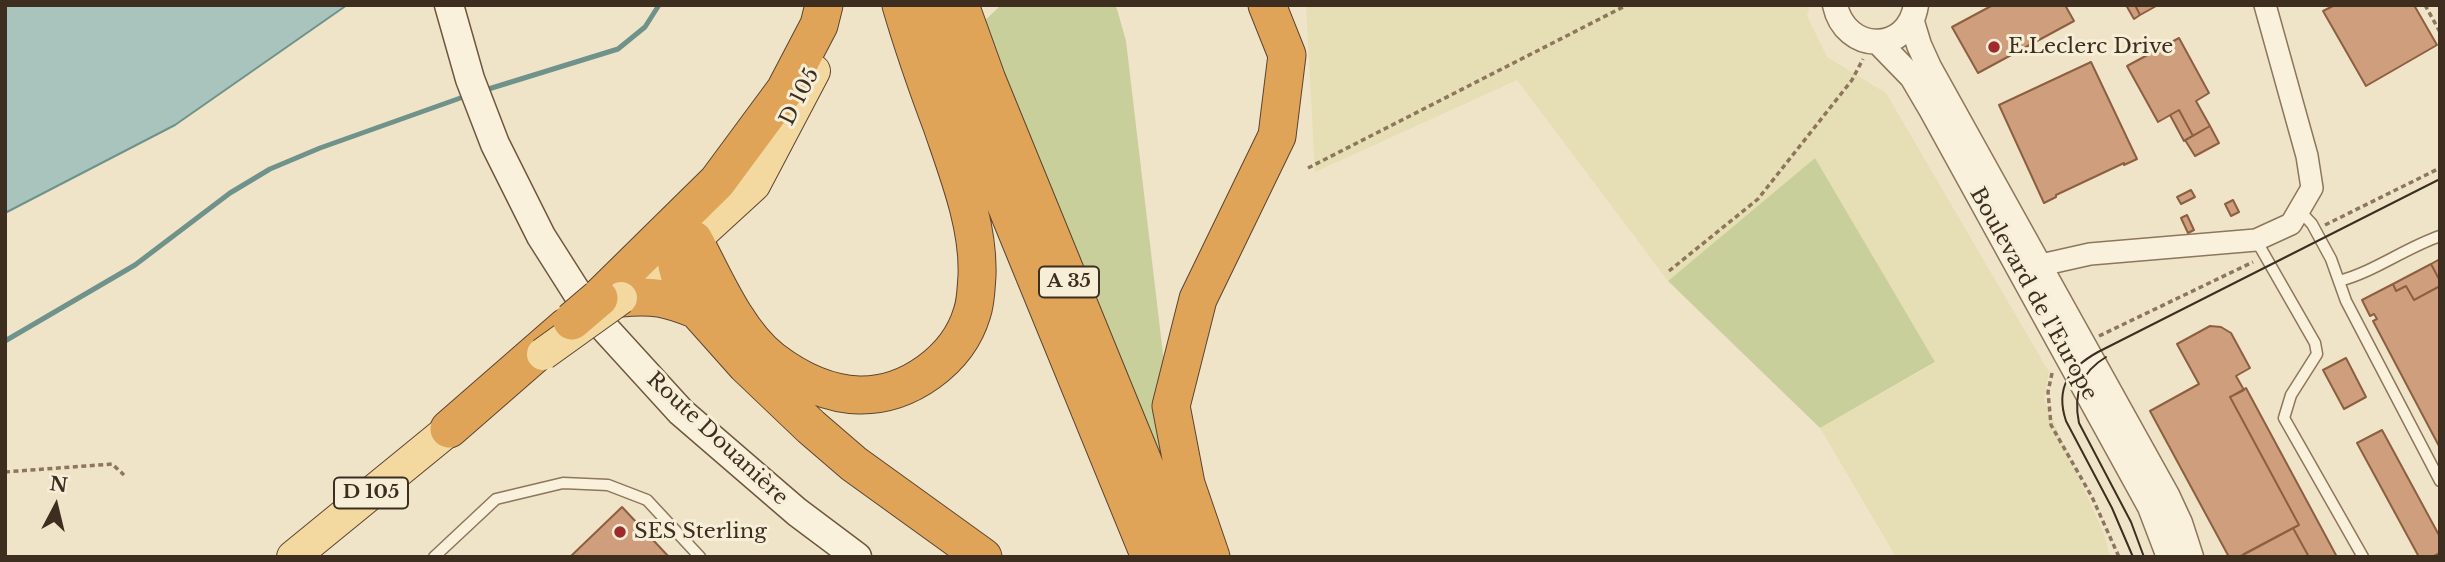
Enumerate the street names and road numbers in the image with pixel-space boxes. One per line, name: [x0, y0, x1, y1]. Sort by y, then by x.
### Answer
street label: D 105: [775, 64, 825, 130]
street label: Boulevard de l'Europe: [1964, 183, 2102, 405]
road number: A 35: [1039, 266, 1099, 298]
street label: Route Douanière: [641, 367, 793, 511]
road number: D 105: [334, 478, 408, 508]

